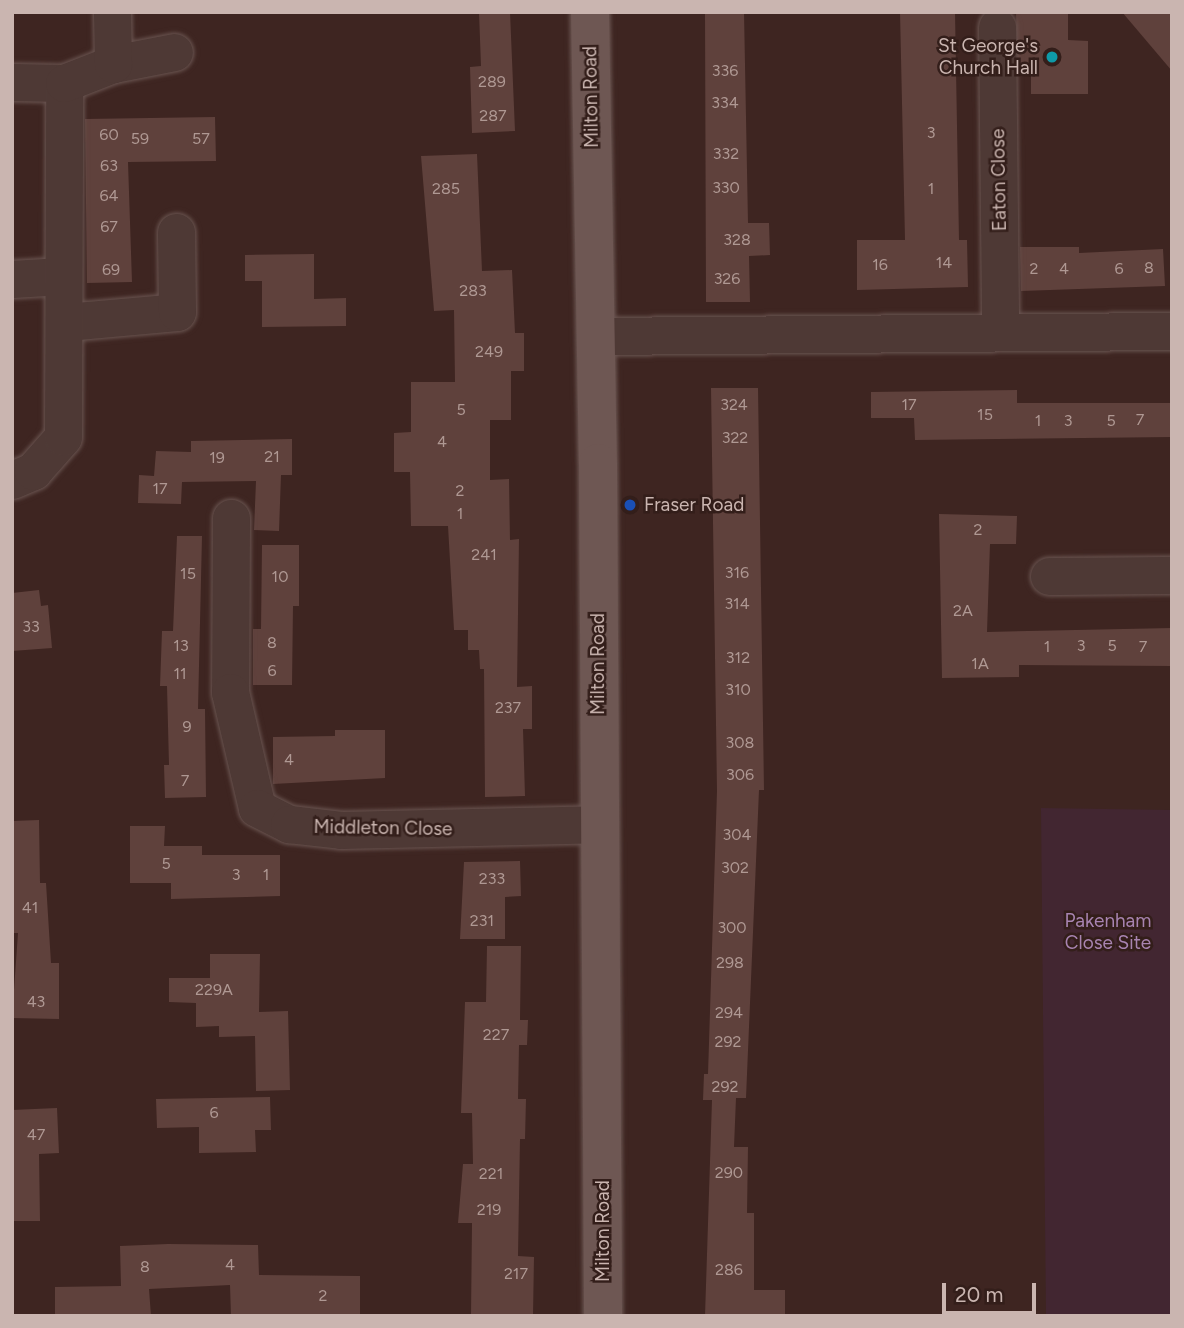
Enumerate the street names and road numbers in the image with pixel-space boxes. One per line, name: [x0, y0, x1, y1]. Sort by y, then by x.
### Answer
street label: Milton Road: [579, 46, 603, 148]
street label: Eaton Close: [987, 129, 1011, 231]
street label: Milton Road: [587, 613, 609, 715]
street label: Middleton Close: [313, 815, 453, 841]
street label: Milton Road: [592, 1180, 614, 1282]

